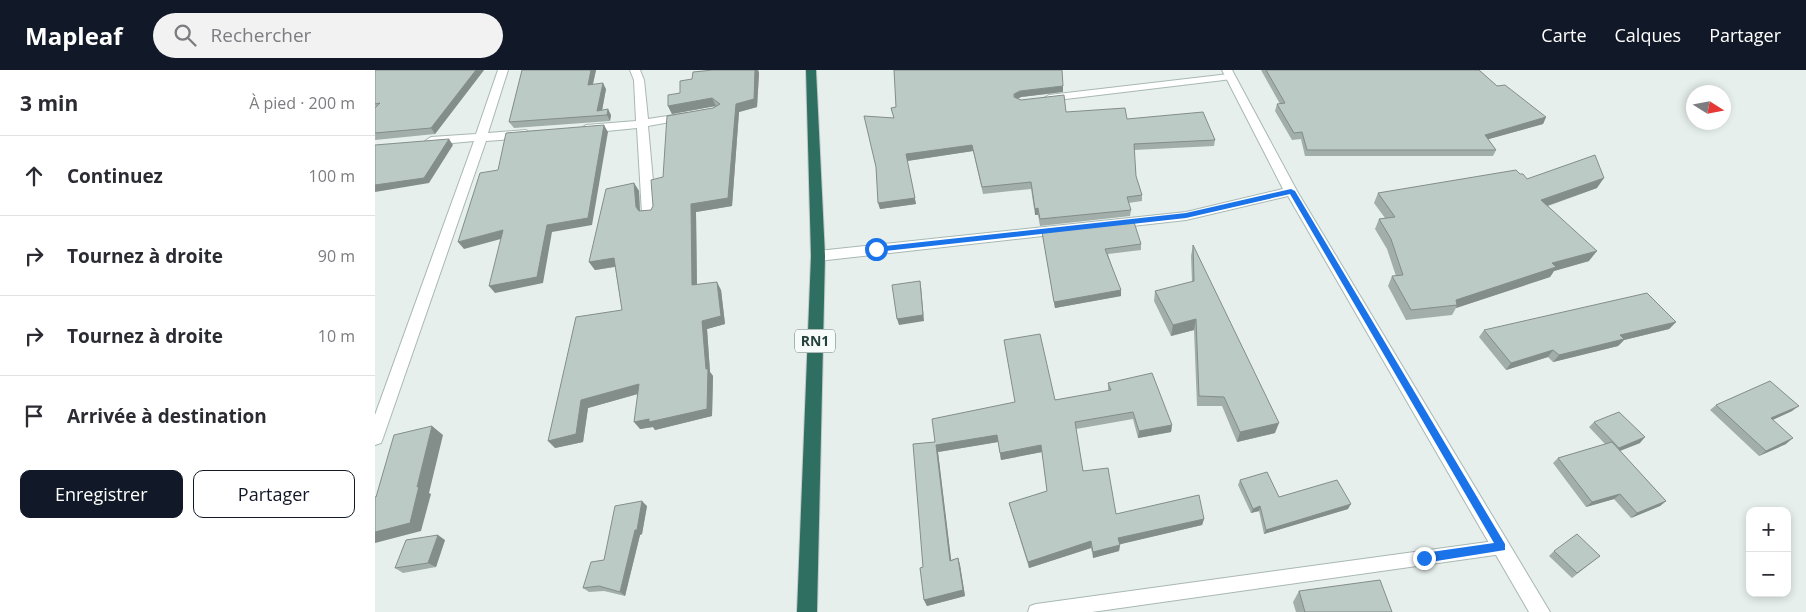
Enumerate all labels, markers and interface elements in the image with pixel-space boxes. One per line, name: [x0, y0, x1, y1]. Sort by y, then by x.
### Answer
search box: [153, 13, 503, 58]
text: Mapleaf: [25, 19, 123, 52]
icon: search: [171, 21, 199, 49]
text: Rechercher: [211, 22, 311, 48]
text: Carte: [1541, 23, 1587, 47]
text: Calques: [1615, 23, 1681, 47]
text: Partager: [1709, 23, 1781, 47]
north arrow: [1686, 85, 1731, 130]
text: 3 min: [20, 89, 78, 117]
text: À pied · 200 m: [249, 92, 355, 114]
icon: ahead: [20, 162, 48, 190]
text: Continuez: [67, 163, 163, 189]
text: 100 m: [309, 165, 355, 187]
route start: [865, 238, 888, 261]
icon: right: [20, 242, 48, 270]
text: Tournez à droite: [67, 243, 223, 269]
text: 90 m: [318, 245, 355, 267]
icon: right: [20, 322, 48, 350]
text: Tournez à droite: [67, 323, 223, 349]
text: 10 m: [318, 325, 355, 347]
road number: RN1: [795, 330, 835, 352]
icon: arrive: [20, 402, 48, 430]
text: Arrivée à destination: [67, 403, 267, 429]
button: Enregistrer: [20, 470, 183, 518]
button: Partager: [193, 470, 355, 518]
map controls: [1746, 507, 1791, 597]
button: +: [1746, 507, 1791, 552]
route end: [1413, 547, 1436, 570]
button: −: [1746, 552, 1791, 597]

